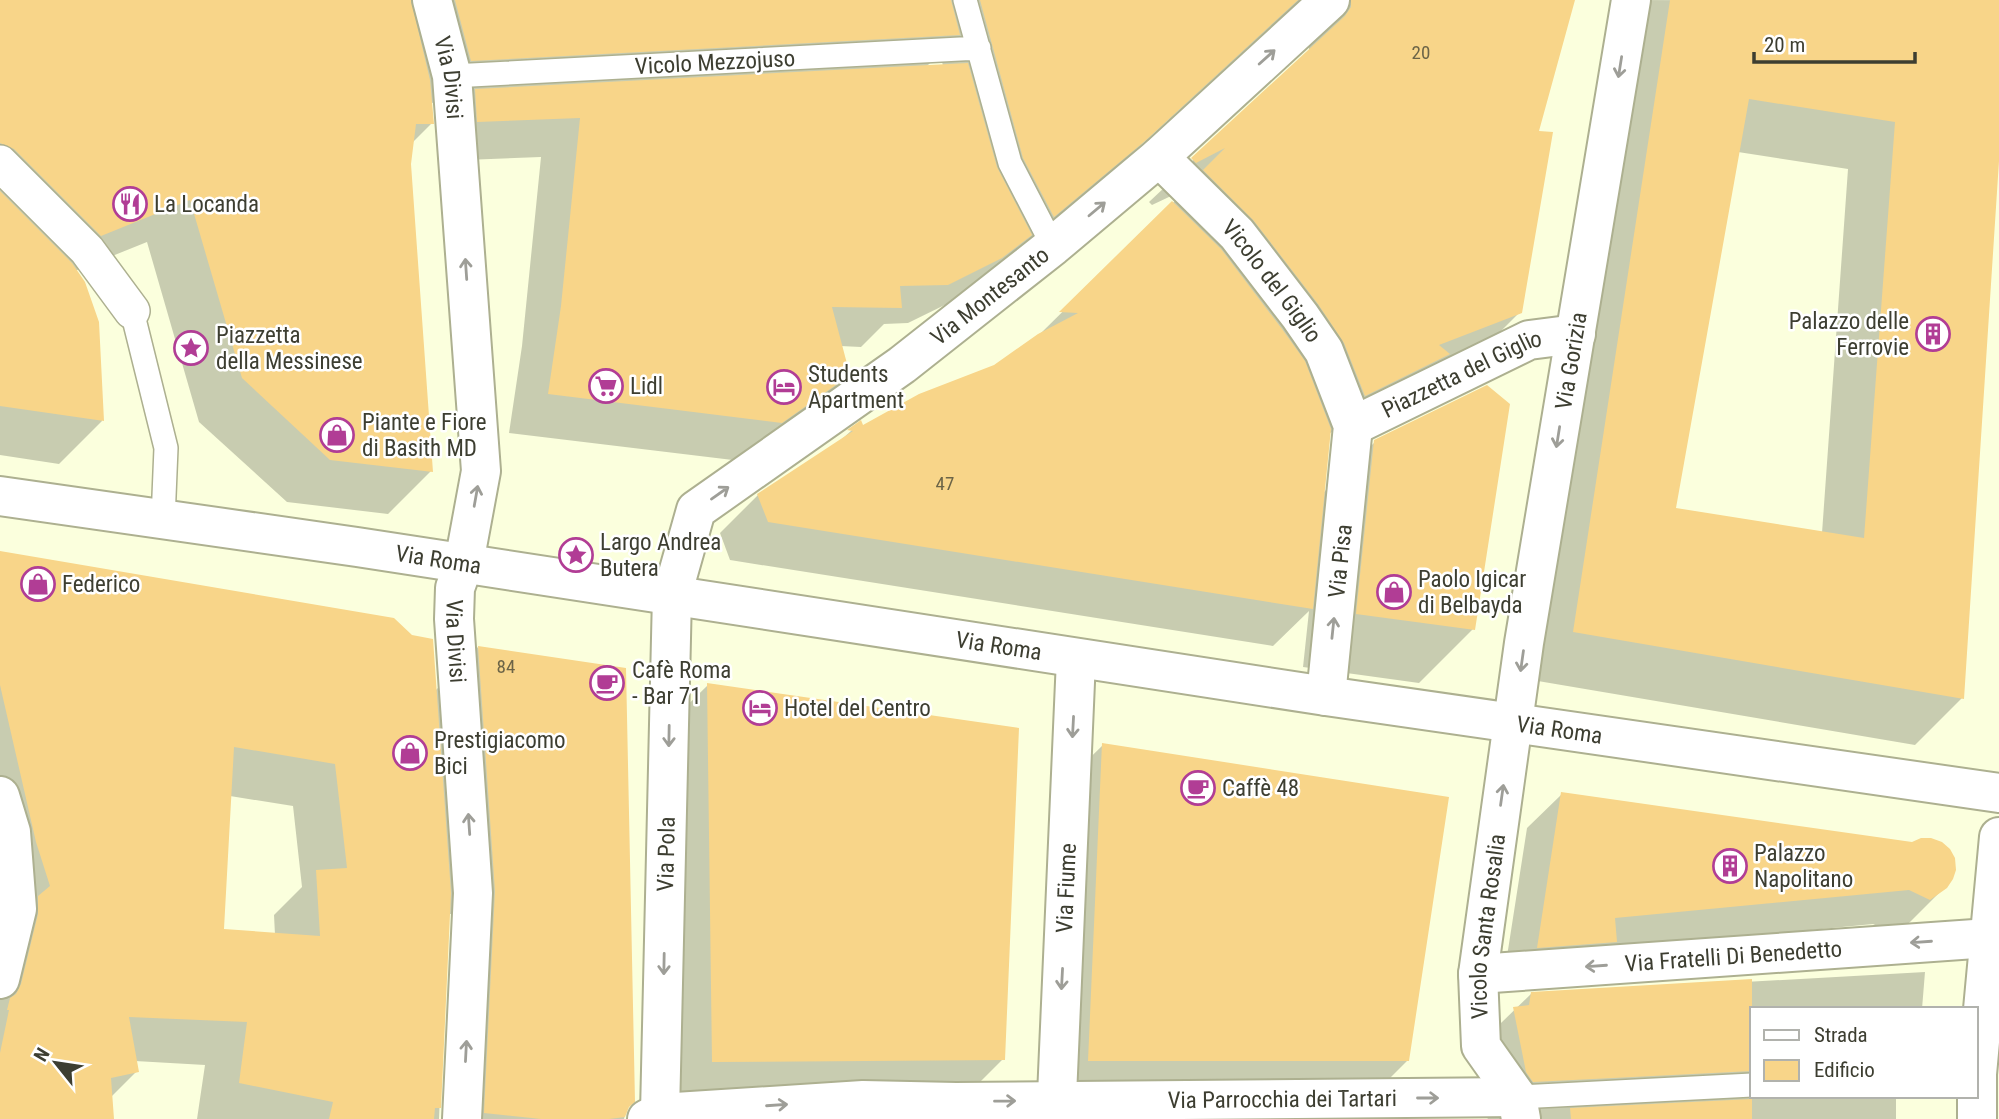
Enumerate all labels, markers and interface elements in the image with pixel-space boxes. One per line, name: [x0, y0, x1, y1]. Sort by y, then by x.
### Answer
scale bar: [1754, 21, 1915, 65]
text: 20 m: [1764, 33, 1805, 57]
street label: Via Divisi: [428, 34, 468, 120]
house number: 20: [1412, 41, 1430, 64]
street label: Vicolo Mezzojuso: [634, 45, 796, 80]
one-way arrow: [1258, 49, 1275, 66]
one-way arrow: [1613, 55, 1626, 78]
restaurant icon: La Locanda: [111, 185, 149, 223]
place label: La Locanda: [154, 191, 259, 218]
one-way arrow: [1088, 201, 1106, 217]
street label: Vicolo del Giglio: [1216, 214, 1327, 348]
street label: Via Montesanto: [925, 241, 1054, 351]
one-way arrow: [459, 258, 472, 281]
place label: Palazzo delle Ferrovie: [1789, 308, 1909, 361]
street label: Via Gorizia: [1550, 310, 1593, 412]
building icon: Palazzo delle Ferrovie: [1914, 315, 1952, 353]
place label: Piazzetta della Messinese: [216, 322, 363, 375]
street label: Piazzetta del Giglio: [1377, 326, 1543, 424]
place icon: Piazzetta della Messinese: [172, 329, 210, 367]
place label: Students Apartment: [808, 361, 904, 414]
supermarket icon: Lidl: [587, 367, 625, 405]
hotel icon: Students Apartment: [765, 368, 803, 406]
place label: Lidl: [630, 373, 663, 400]
place label: Piante e Fiore di Basith MD: [362, 409, 487, 462]
shop icon: Piante e Fiore di Basith MD: [318, 416, 356, 454]
one-way arrow: [1551, 425, 1565, 448]
house number: 47: [936, 472, 954, 495]
one-way arrow: [470, 485, 483, 508]
one-way arrow: [710, 486, 729, 500]
street label: Via Pisa: [1323, 523, 1358, 599]
place label: Largo Andrea Butera: [600, 529, 721, 582]
place icon: Largo Andrea Butera: [557, 536, 595, 574]
street label: Via Roma: [393, 540, 483, 580]
shop icon: Federico: [19, 565, 57, 603]
place label: Paolo Igicar di Belbayda: [1418, 566, 1526, 619]
place label: Federico: [62, 571, 140, 598]
shop icon: Paolo Igicar di Belbayda: [1375, 573, 1413, 611]
street label: Via Divisi: [440, 599, 471, 684]
one-way arrow: [1327, 617, 1340, 640]
street label: Via Roma: [954, 626, 1044, 666]
one-way arrow: [1515, 649, 1528, 672]
house number: 84: [497, 655, 515, 678]
place label: Cafè Roma - Bar 71: [632, 657, 731, 710]
cafe icon: Cafè Roma - Bar 71: [588, 664, 626, 702]
hotel icon: Hotel del Centro: [741, 689, 779, 727]
place label: Hotel del Centro: [784, 695, 931, 722]
street label: Via Roma: [1515, 711, 1604, 750]
one-way arrow: [1067, 715, 1080, 738]
one-way arrow: [663, 725, 676, 748]
place label: Prestigiacomo Bici: [434, 727, 566, 780]
shop icon: Prestigiacomo Bici: [391, 734, 429, 772]
cafe icon: Caffè 48: [1179, 769, 1217, 807]
place label: Caffè 48: [1222, 775, 1299, 802]
one-way arrow: [1496, 784, 1509, 806]
one-way arrow: [462, 812, 475, 835]
street label: Via Pola: [652, 816, 681, 892]
street label: Vicolo Santa Rosalia: [1465, 832, 1511, 1020]
place label: Palazzo Napolitano: [1754, 840, 1853, 893]
street label: Via Fiume: [1051, 843, 1082, 934]
building icon: Palazzo Napolitano: [1711, 847, 1749, 885]
street label: Via Fratelli Di Benedetto: [1624, 935, 1843, 978]
one-way arrow: [1909, 936, 1932, 949]
one-way arrow: [657, 952, 671, 975]
one-way arrow: [1585, 959, 1608, 972]
one-way arrow: [1056, 967, 1069, 990]
legend: [1750, 1007, 1978, 1098]
text: Strada: [1814, 1023, 1868, 1047]
north arrow: [21, 1028, 91, 1098]
one-way arrow: [459, 1040, 472, 1063]
text: N: [29, 1044, 55, 1066]
text: Edificio: [1814, 1058, 1875, 1082]
street label: Via Parrocchia dei Tartari: [1167, 1085, 1397, 1114]
one-way arrow: [1416, 1091, 1439, 1105]
one-way arrow: [993, 1095, 1016, 1108]
one-way arrow: [766, 1098, 788, 1111]

